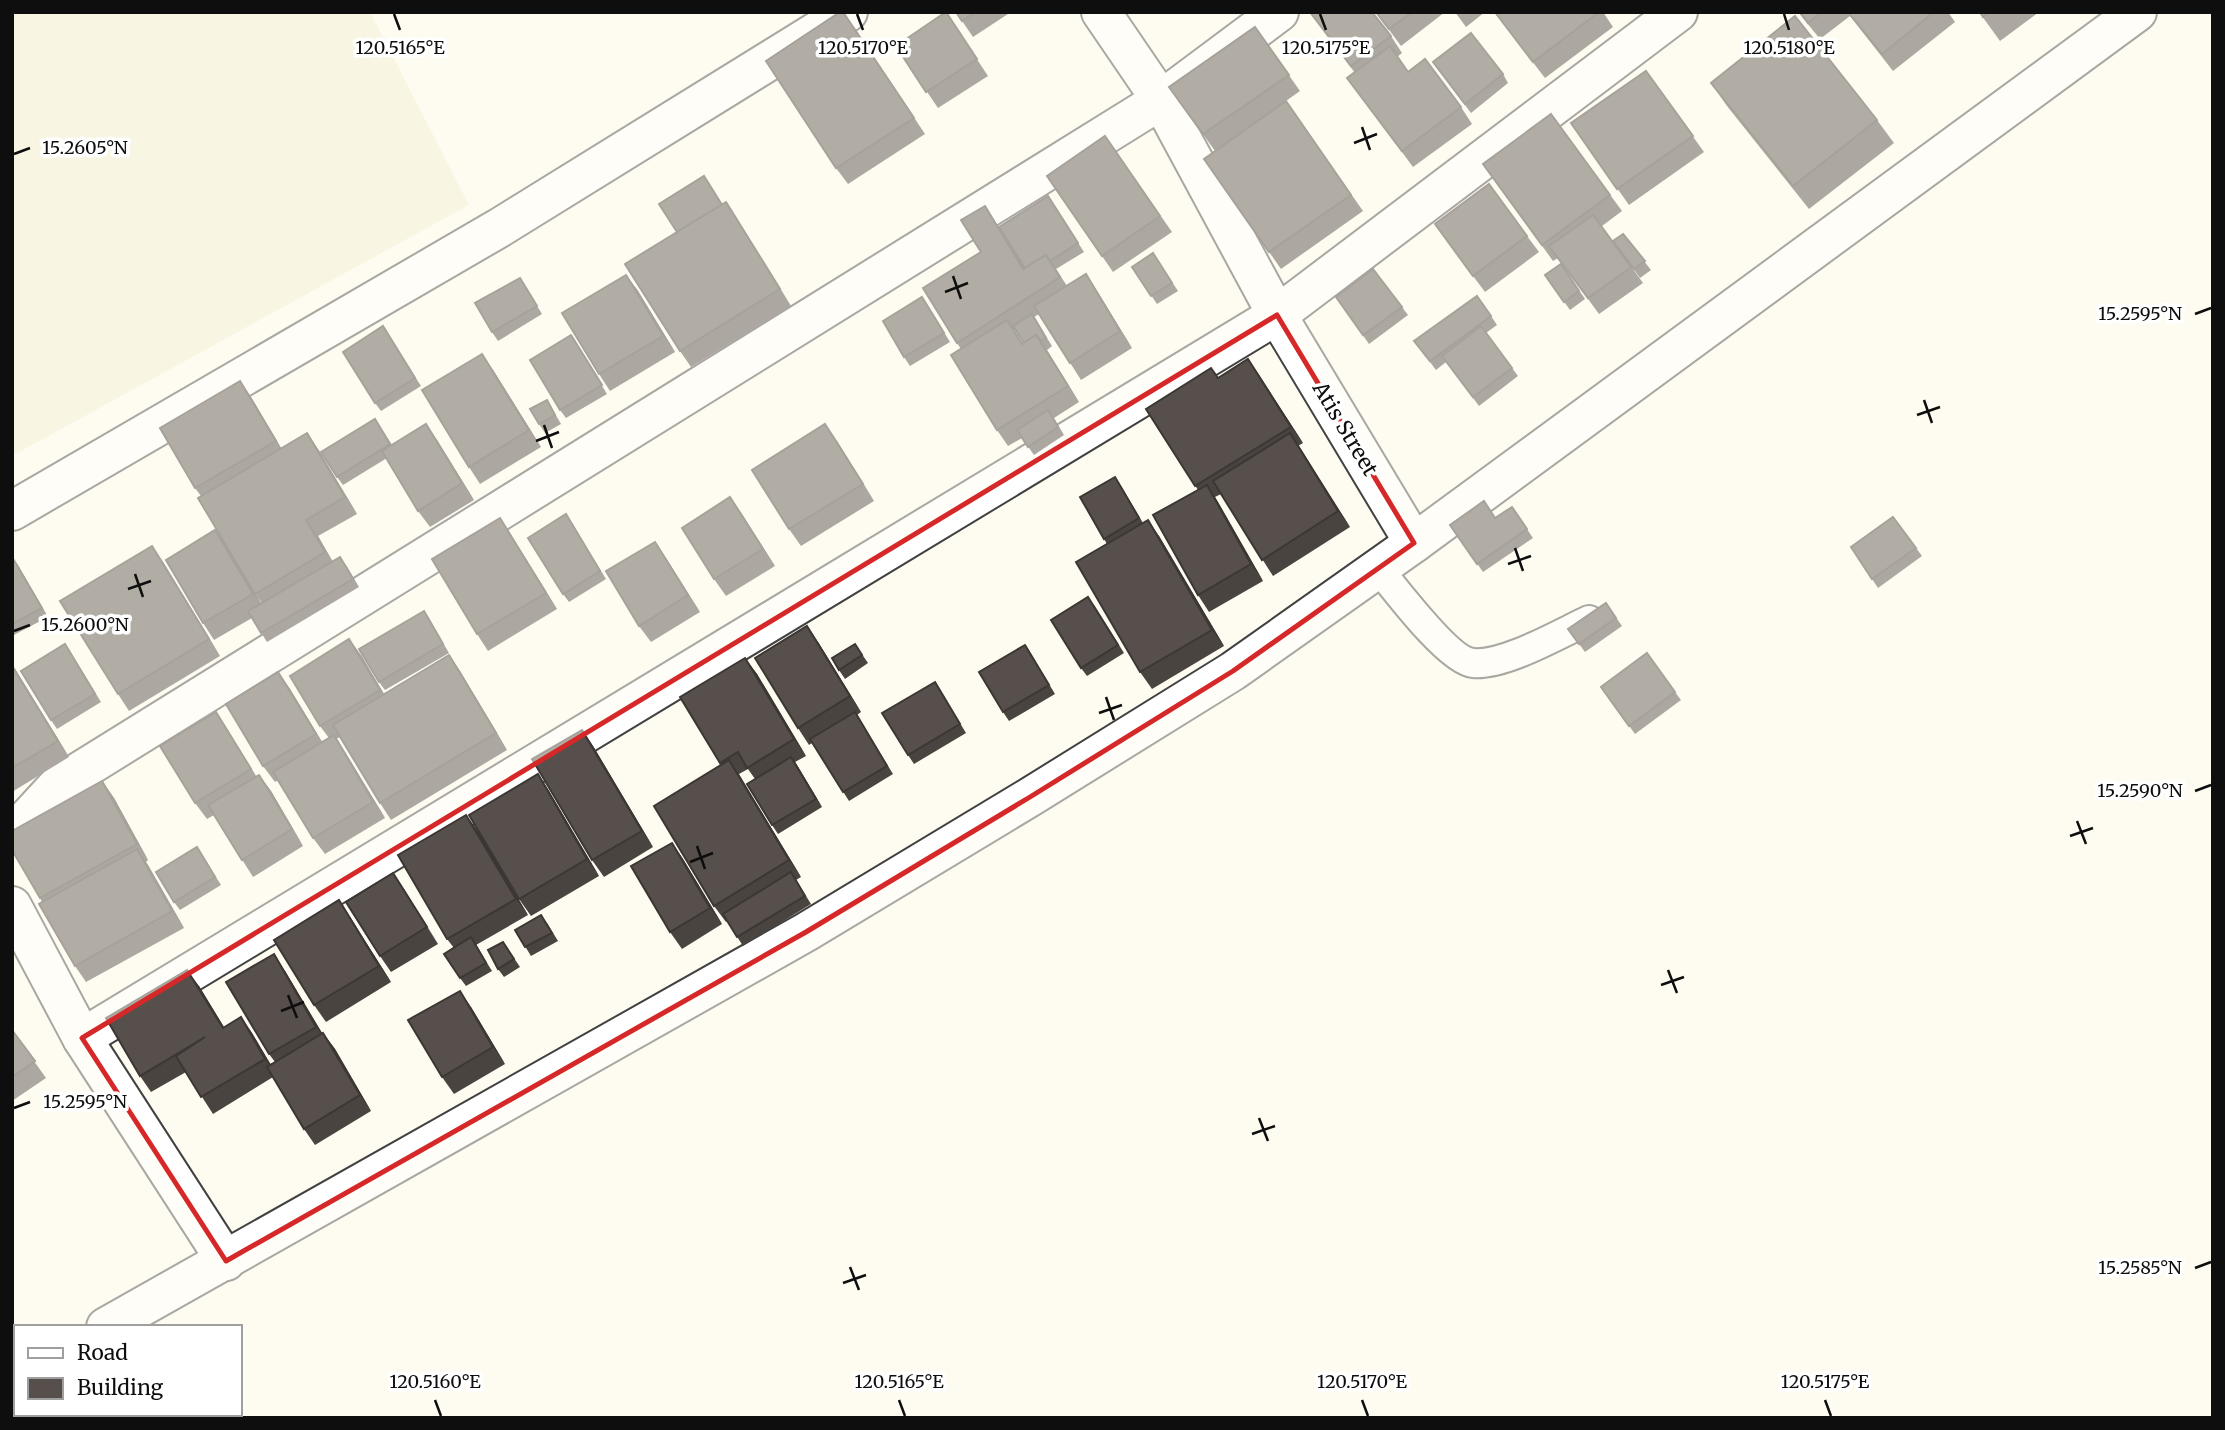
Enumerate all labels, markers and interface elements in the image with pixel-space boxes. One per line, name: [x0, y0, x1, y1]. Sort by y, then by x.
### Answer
text: 120.5165°E: [355, 36, 445, 59]
text: 120.5170°E: [818, 36, 909, 59]
text: 120.5175°E: [1282, 36, 1371, 59]
text: 120.5180°E: [1743, 36, 1835, 59]
text: 15.2605°N: [42, 136, 128, 159]
text: 15.2595°N: [2098, 302, 2182, 325]
street label: Atis Street: [1306, 376, 1384, 481]
text: 15.2600°N: [41, 613, 129, 636]
text: 15.2590°N: [2097, 779, 2183, 802]
text: 15.2595°N: [43, 1090, 127, 1113]
text: 15.2585°N: [2098, 1256, 2182, 1279]
legend: [14, 1325, 242, 1416]
text: Road: [77, 1339, 128, 1366]
text: 120.5160°E: [389, 1370, 481, 1393]
text: 120.5165°E: [854, 1370, 944, 1393]
text: 120.5170°E: [1317, 1370, 1408, 1393]
text: 120.5175°E: [1781, 1370, 1870, 1393]
text: Building: [77, 1374, 164, 1401]

